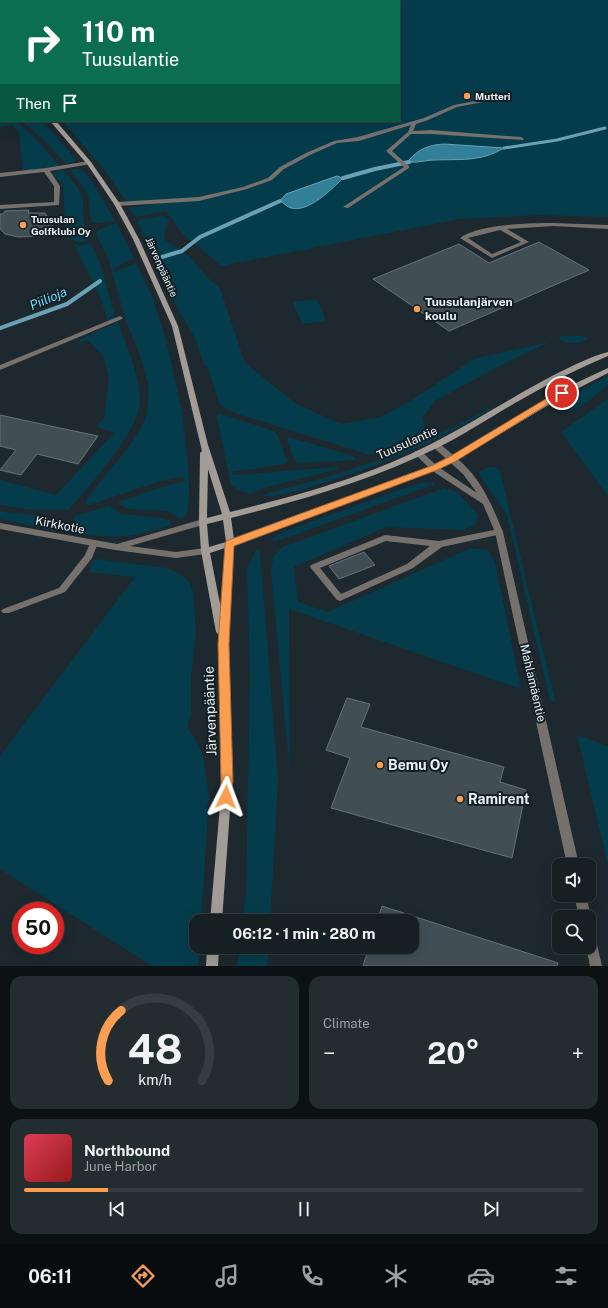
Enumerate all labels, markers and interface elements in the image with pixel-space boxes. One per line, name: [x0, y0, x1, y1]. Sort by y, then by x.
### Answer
text: 110 m: [82, 15, 155, 48]
icon: right: [16, 16, 68, 68]
text: Tuusulantie: [82, 49, 179, 70]
place label: Mutteri: [475, 90, 511, 102]
marker: Mutteri: [462, 91, 472, 101]
icon: arrive: [59, 92, 81, 114]
text: Then: [16, 95, 51, 112]
place label: Tuusulan Golfklubi Oy: [31, 213, 91, 237]
marker: Tuusulan Golfklubi Oy: [18, 220, 28, 230]
street label: Järvenpääntie: [143, 235, 181, 299]
water label: Piilioja: [27, 284, 69, 313]
place label: Tuusulanjärven koulu: [425, 295, 513, 323]
marker: Tuusulanjärven koulu: [412, 304, 422, 314]
pin: [545, 376, 579, 410]
icon: arrive: [551, 382, 573, 404]
street label: Tuusulantie: [375, 423, 440, 463]
street label: Kirkkotie: [34, 513, 86, 537]
street label: Mahlamäentie: [517, 643, 549, 723]
street label: Järvenpääntie: [200, 666, 220, 756]
place label: Bemu Oy: [388, 757, 448, 773]
marker: Bemu Oy: [375, 760, 385, 770]
position arrow: [205, 776, 247, 818]
place label: Ramirent: [468, 791, 530, 807]
marker: Ramirent: [455, 794, 465, 804]
map controls: [552, 858, 596, 954]
button: sound: [552, 858, 596, 902]
speed limit sign: 50: [12, 902, 64, 954]
button: search: [552, 910, 596, 954]
text: 06:12 · 1 min · 280 m: [233, 925, 375, 942]
text: Climate: [323, 1016, 370, 1031]
text: 48: [127, 1023, 182, 1072]
text: 20°: [427, 1035, 480, 1071]
text: −: [323, 1040, 335, 1066]
text: +: [572, 1040, 584, 1066]
text: km/h: [138, 1070, 171, 1087]
text: Northbound: [84, 1142, 170, 1159]
text: June Harbor: [84, 1159, 157, 1174]
icon: previous: [106, 1198, 128, 1220]
icon: pause: [293, 1198, 315, 1220]
icon: next: [480, 1198, 502, 1220]
icon: directions: [129, 1262, 157, 1290]
icon: music: [213, 1262, 241, 1290]
icon: phone: [298, 1262, 326, 1290]
icon: climate: [382, 1262, 410, 1290]
icon: car: [467, 1262, 495, 1290]
icon: filters: [552, 1262, 580, 1290]
text: 06:11: [28, 1266, 72, 1287]

